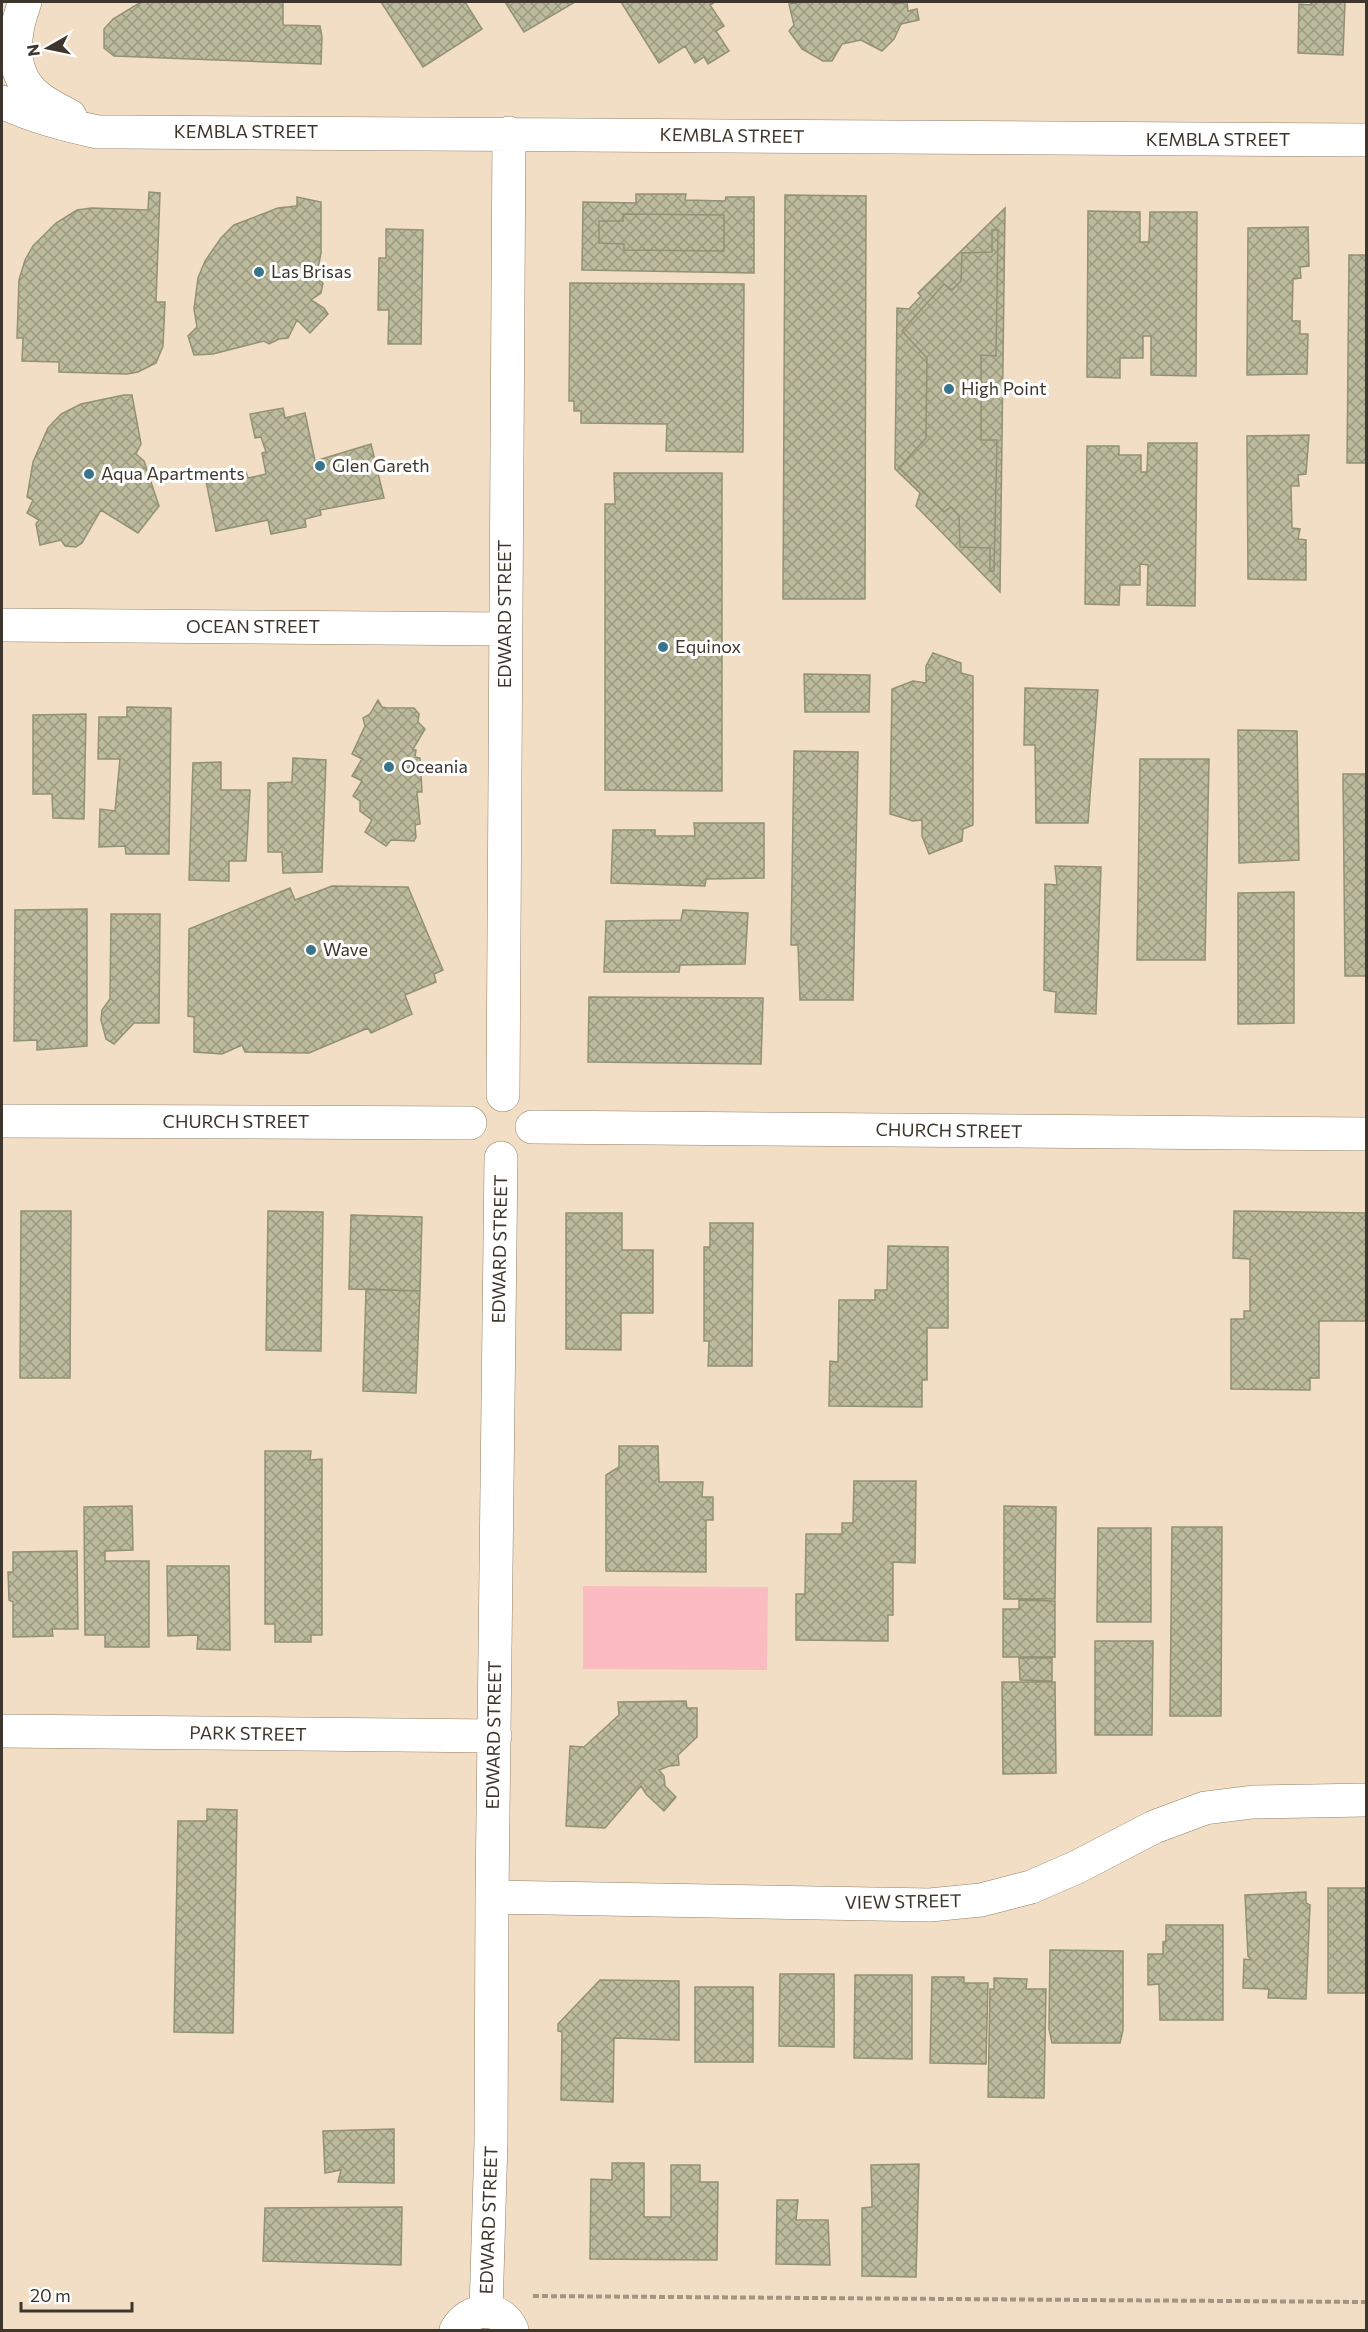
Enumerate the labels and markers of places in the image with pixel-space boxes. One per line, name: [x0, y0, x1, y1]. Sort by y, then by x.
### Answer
place label: Las Brisas: [271, 260, 352, 282]
marker: Las Brisas: [252, 265, 266, 279]
place label: High Point: [961, 377, 1047, 399]
marker: High Point: [942, 382, 956, 396]
place label: Glen Gareth: [332, 454, 430, 476]
marker: Glen Gareth: [313, 459, 327, 473]
place label: Aqua Apartments: [101, 462, 245, 484]
marker: Aqua Apartments: [82, 467, 96, 481]
place label: Equinox: [675, 635, 742, 657]
marker: Equinox: [656, 640, 670, 654]
place label: Oceania: [401, 755, 468, 777]
marker: Oceania: [382, 760, 396, 774]
place label: Wave: [323, 938, 368, 960]
marker: Wave: [304, 943, 318, 957]

